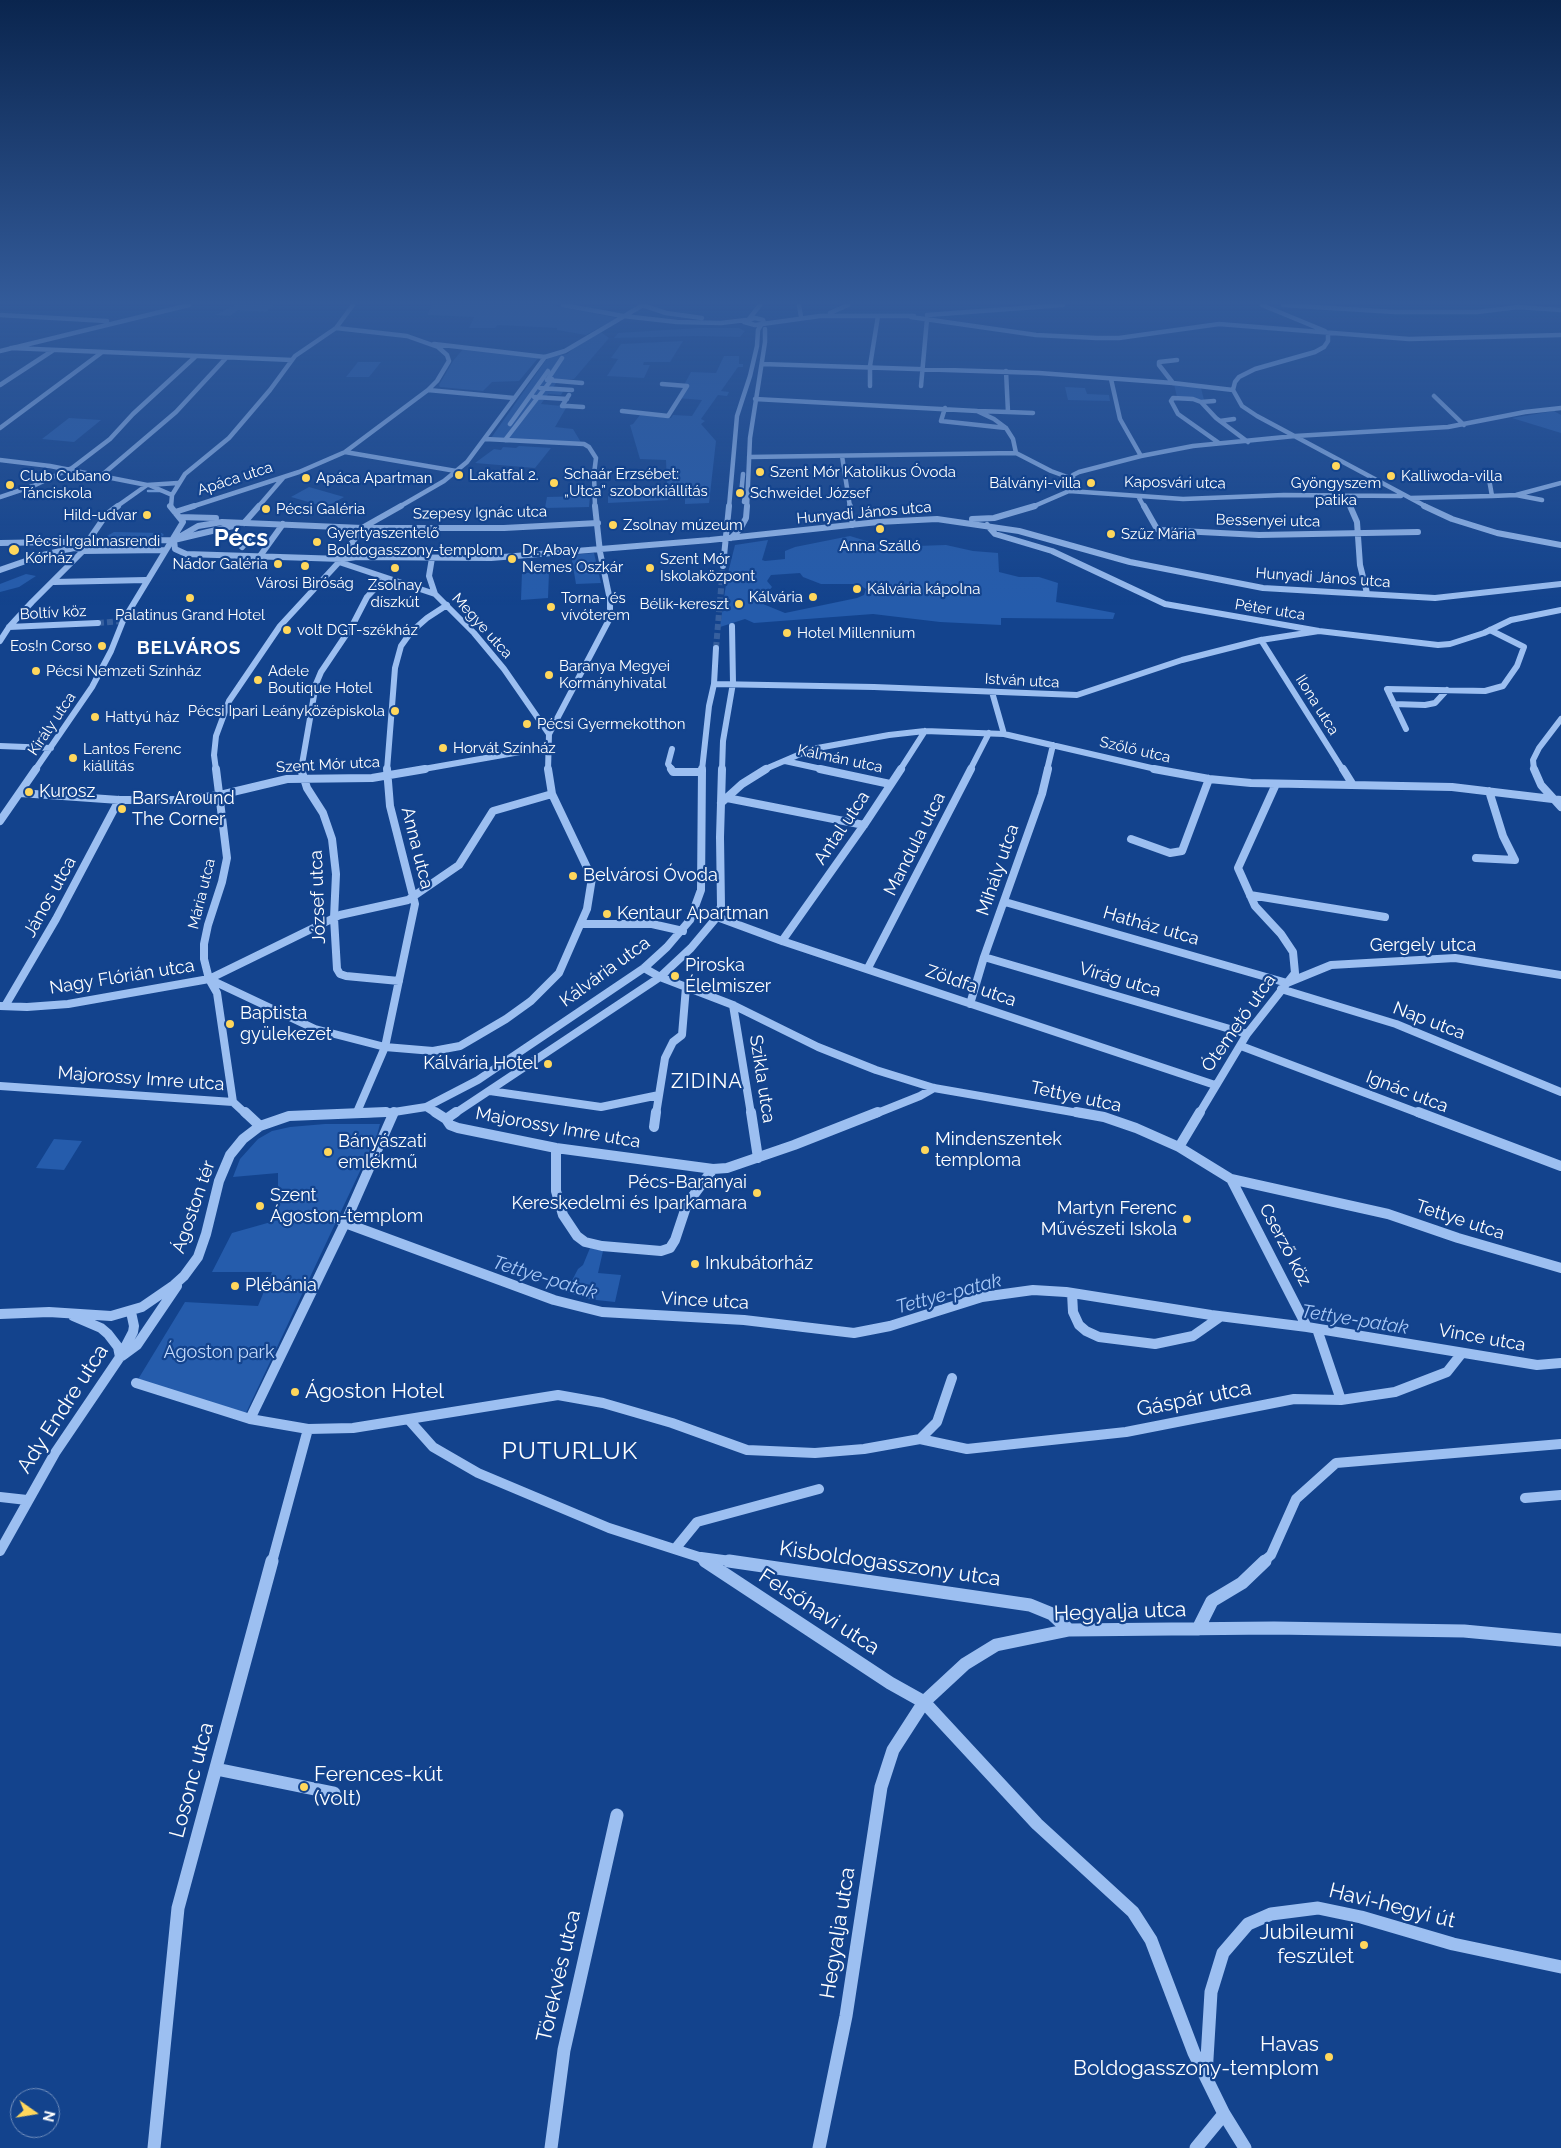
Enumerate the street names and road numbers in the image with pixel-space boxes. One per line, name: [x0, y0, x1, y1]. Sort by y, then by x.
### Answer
street label: Apáca utca: [195, 458, 275, 500]
street label: Kaposvári utca: [1124, 473, 1226, 493]
street label: Hunyadi János utca: [796, 498, 932, 528]
street label: Szepesy Ignác utca: [413, 503, 547, 523]
street label: Bessenyei utca: [1216, 511, 1320, 531]
street label: Hunyadi János utca: [1255, 564, 1391, 592]
street label: Megye utca: [448, 590, 516, 662]
street label: Péter utca: [1234, 596, 1306, 624]
street label: Boltív köz: [19, 602, 87, 624]
street label: István utca: [984, 670, 1060, 692]
street label: Ilona utca: [1291, 672, 1343, 738]
street label: Király utca: [24, 689, 80, 759]
street label: Szőlő utca: [1098, 733, 1172, 767]
street label: Kálmán utca: [796, 741, 884, 777]
street label: Szent Mór utca: [276, 753, 380, 777]
street label: Antal utca: [810, 787, 874, 869]
street label: Mandula utca: [880, 789, 950, 899]
street label: Anna utca: [396, 805, 438, 891]
street label: Mihály utca: [972, 821, 1024, 919]
street label: József utca: [306, 850, 330, 944]
street label: János utca: [19, 853, 81, 941]
street label: Mária utca: [185, 857, 219, 931]
street label: Hatház utca: [1100, 902, 1202, 950]
street label: Kálvária utca: [556, 932, 654, 1012]
street label: Gergely utca: [1370, 935, 1476, 957]
street label: Nagy Flórián utca: [48, 955, 196, 999]
street label: Virág utca: [1077, 958, 1163, 1002]
street label: Zöldfa utca: [923, 960, 1019, 1012]
street label: Ótemető utca: [1197, 970, 1281, 1076]
street label: Nap utca: [1390, 997, 1468, 1045]
street label: Szikla utca: [744, 1033, 780, 1125]
street label: Majorossy Imre utca: [57, 1062, 225, 1096]
street label: Ignác utca: [1363, 1066, 1451, 1118]
street label: Tettye utca: [1029, 1077, 1123, 1117]
street label: Majorossy Imre utca: [474, 1103, 642, 1153]
street label: Ágoston tér: [168, 1158, 220, 1256]
street label: Tettye utca: [1413, 1195, 1507, 1245]
street label: Cserző köz: [1254, 1200, 1316, 1290]
street label: Vince utca: [661, 1288, 749, 1314]
street label: Vince utca: [1437, 1320, 1527, 1356]
street label: Ady Endre utca: [12, 1340, 114, 1478]
street label: Gáspár utca: [1135, 1376, 1253, 1422]
street label: Kisboldogasszony utca: [778, 1536, 1002, 1592]
street label: Felsőhavi utca: [754, 1564, 884, 1660]
street label: Hegyalja utca: [1053, 1597, 1187, 1627]
street label: Losonc utca: [164, 1719, 220, 1841]
street label: Hegyalja utca: [815, 1865, 861, 2001]
street label: Havi-hegyi út: [1326, 1878, 1458, 1934]
street label: Törekvés utca: [532, 1908, 586, 2044]

